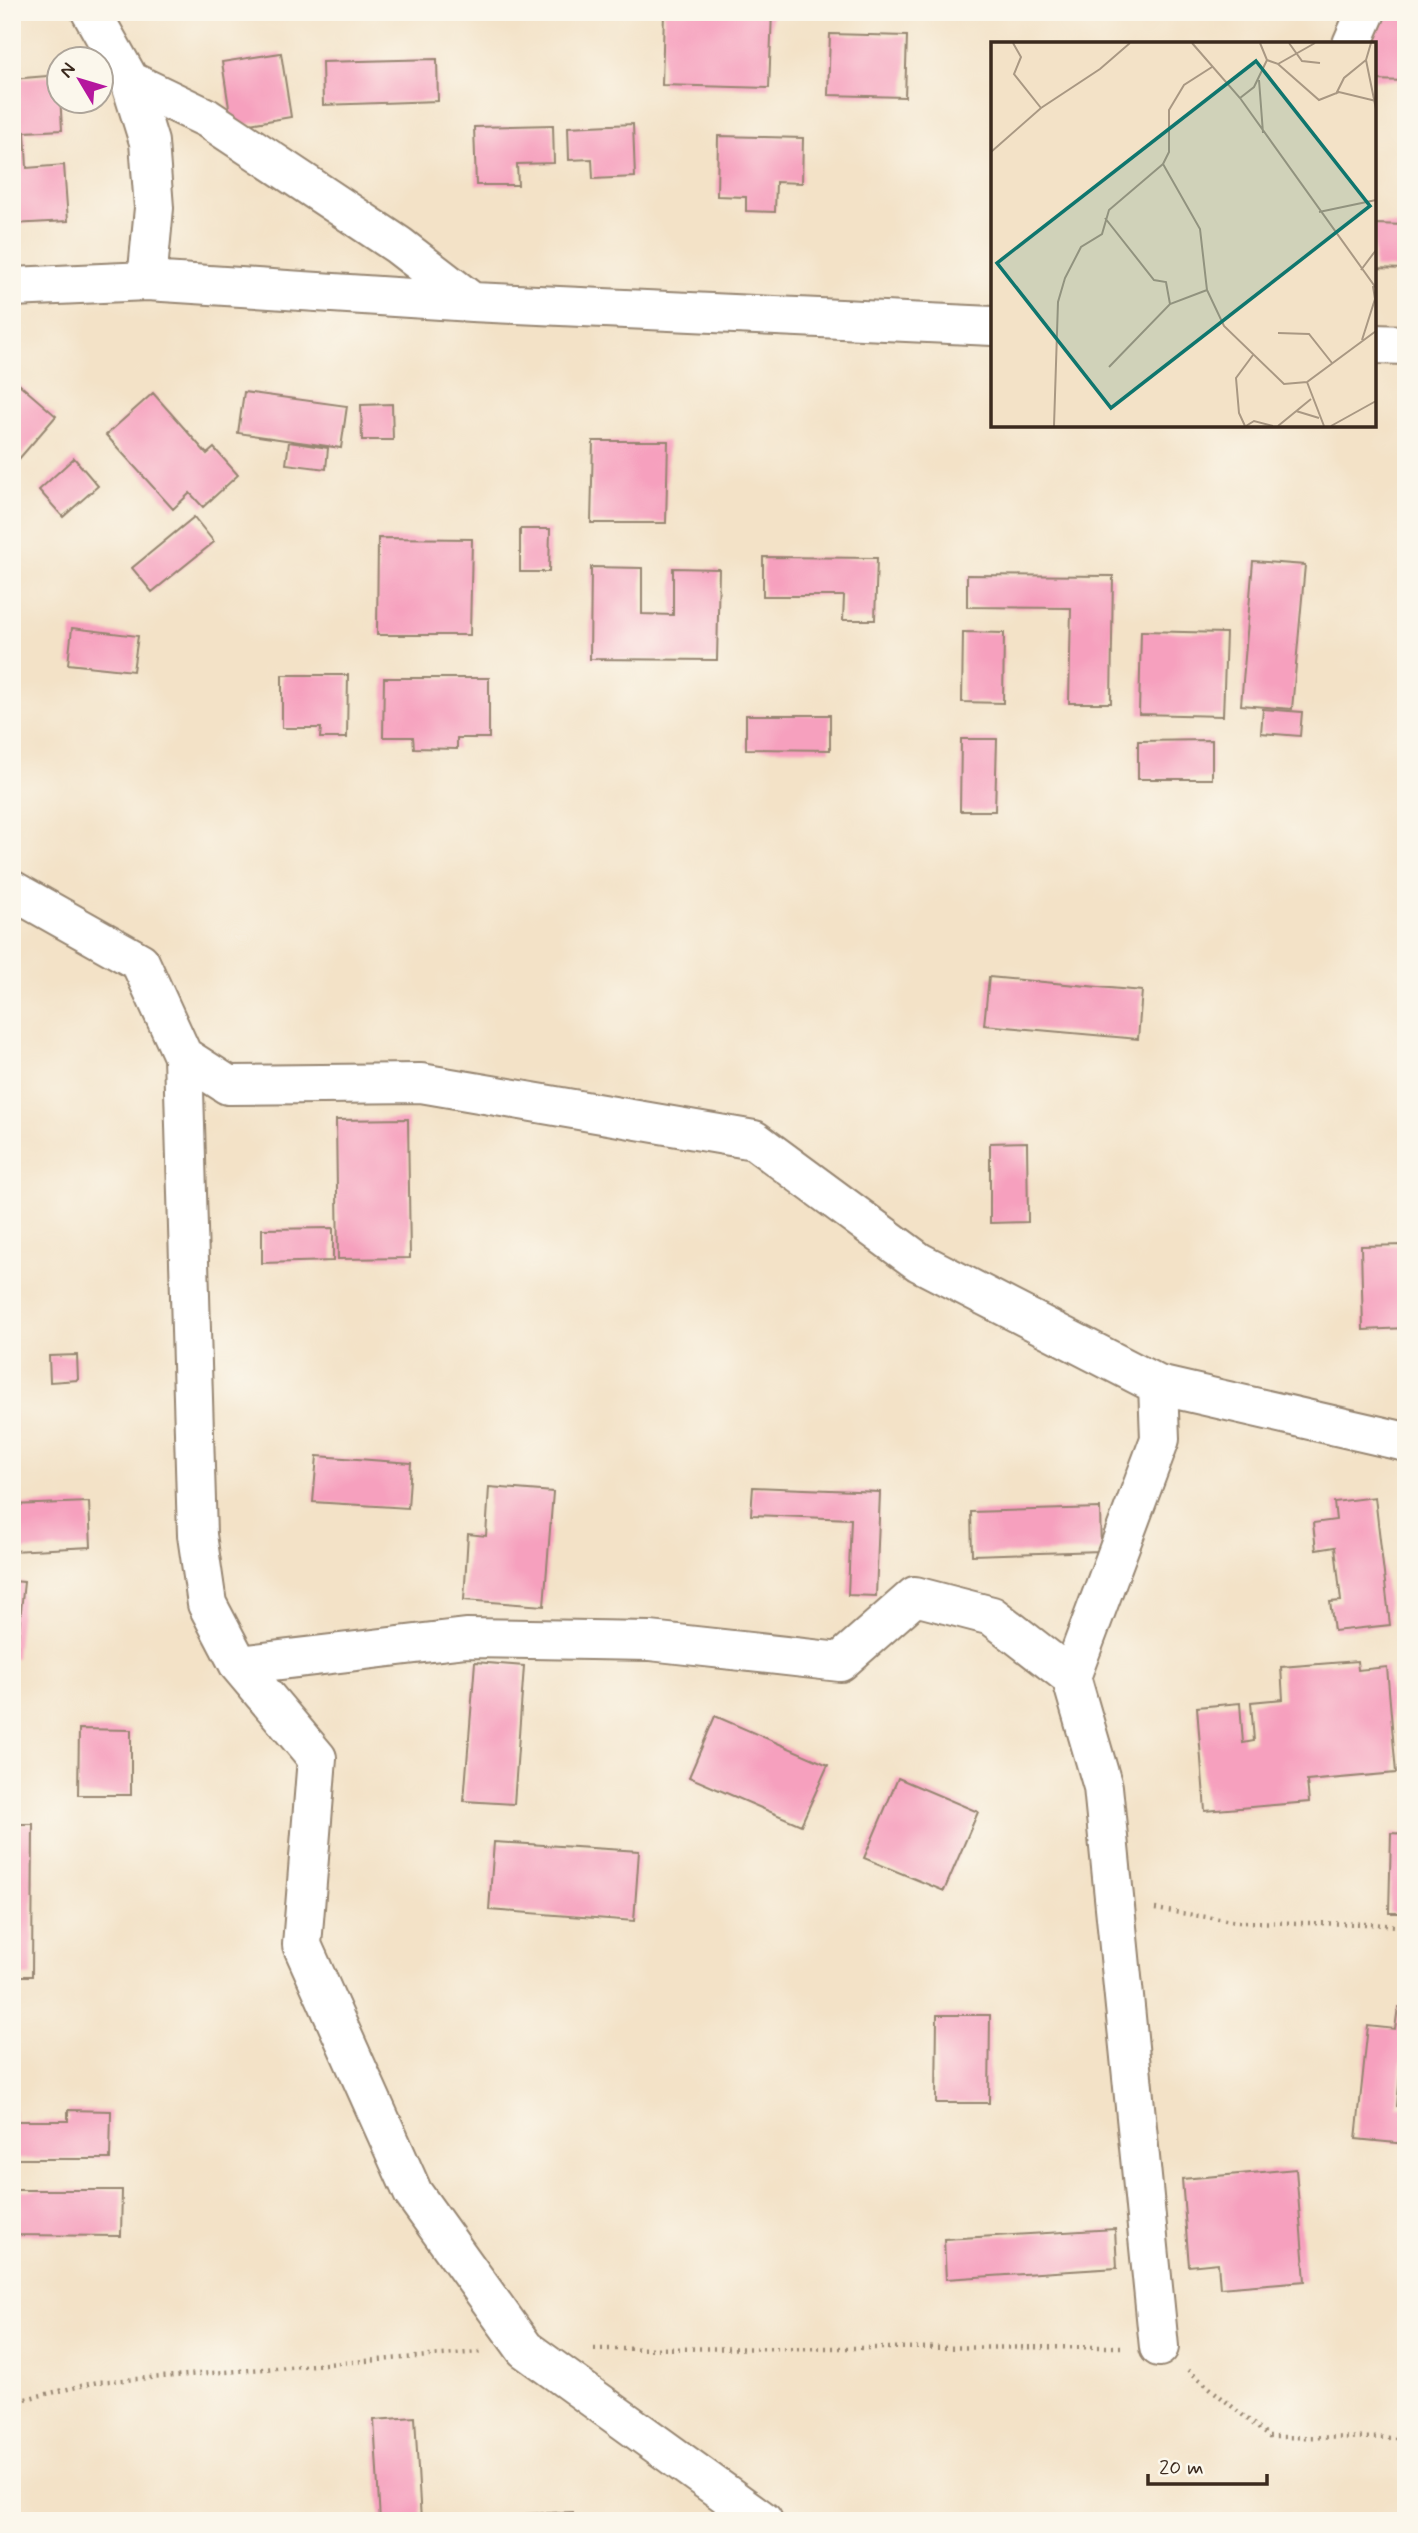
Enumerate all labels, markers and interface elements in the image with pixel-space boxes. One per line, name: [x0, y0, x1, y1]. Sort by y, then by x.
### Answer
inset map: [991, 42, 1376, 427]
north arrow: [46, 46, 116, 116]
text: N: [54, 58, 82, 83]
scale bar: [1148, 2442, 1268, 2486]
text: 20 m: [1159, 2454, 1204, 2482]

